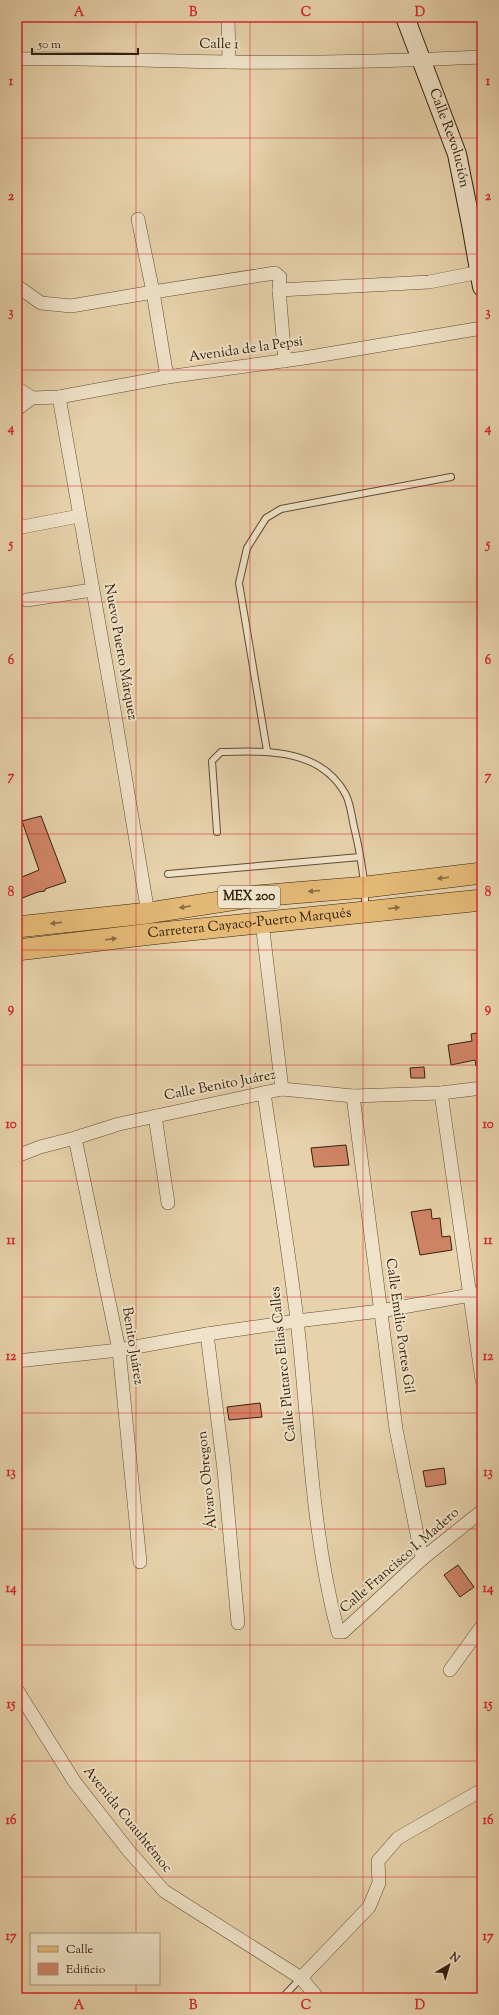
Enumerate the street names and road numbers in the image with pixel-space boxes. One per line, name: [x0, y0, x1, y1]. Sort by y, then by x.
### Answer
street label: Calle 1: [199, 35, 239, 55]
street label: Calle Revolución: [423, 86, 473, 189]
street label: Avenida de la Pepsi: [188, 332, 304, 368]
street label: Nuevo Puerto Márquez: [98, 582, 142, 722]
road number: MEX 200: [218, 886, 280, 908]
street label: Carretera Cayaco-Puerto Marqués: [147, 903, 352, 944]
street label: Calle Benito Juárez: [163, 1065, 277, 1107]
street label: Calle Emilio Portes Gil: [380, 1257, 418, 1395]
street label: Calle Plutarco Elías Calles: [266, 1285, 302, 1443]
street label: Benito Juárez: [116, 1306, 148, 1386]
street label: Álvaro Obregon: [193, 1430, 223, 1530]
street label: Calle Francisco I. Madero: [336, 1503, 464, 1619]
street label: Avenida Cuauhtémoc: [78, 1762, 176, 1878]

